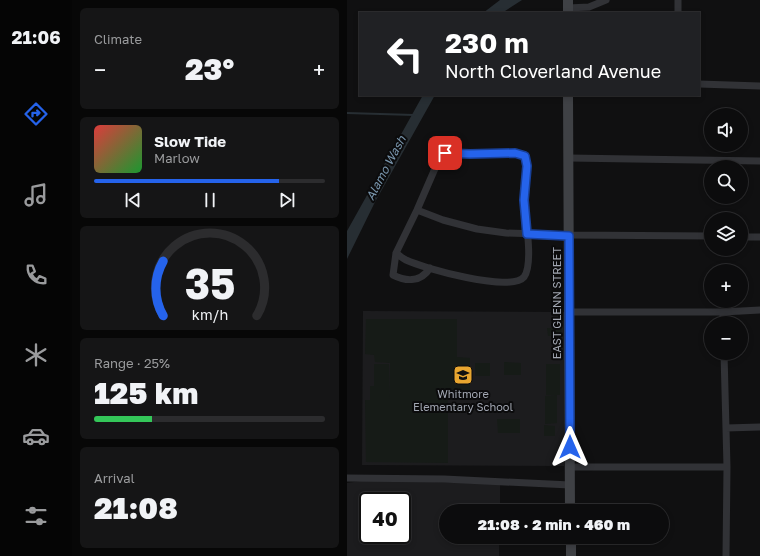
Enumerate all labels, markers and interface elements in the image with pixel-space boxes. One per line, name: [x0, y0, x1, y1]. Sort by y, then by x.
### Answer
text: 21:06: [11, 26, 61, 48]
text: 230 m: [445, 26, 529, 59]
icon: left: [379, 28, 431, 80]
text: Climate: [94, 31, 142, 47]
text: 23°: [185, 51, 234, 87]
text: −: [94, 56, 106, 83]
text: +: [313, 56, 325, 83]
text: North Cloverland Avenue: [445, 60, 661, 82]
icon: directions: [22, 100, 50, 128]
map controls: [704, 108, 748, 360]
button: sound: [704, 108, 748, 152]
text: Slow Tide: [154, 132, 226, 150]
water label: Alamo Wash: [362, 132, 409, 203]
pin: [428, 136, 462, 170]
icon: arrive: [434, 142, 456, 164]
text: Marlow: [154, 150, 200, 166]
button: search: [704, 160, 748, 204]
icon: music: [22, 181, 50, 209]
icon: previous: [122, 189, 144, 211]
icon: pause: [199, 189, 221, 211]
icon: next: [276, 189, 298, 211]
button: layers: [704, 212, 748, 256]
street label: EAST GLENN STREET: [550, 247, 563, 359]
text: 35: [184, 258, 235, 308]
icon: phone: [22, 261, 50, 289]
button: +: [704, 264, 748, 308]
text: km/h: [191, 306, 228, 323]
button: −: [704, 316, 748, 360]
icon: climate: [22, 341, 50, 369]
text: Range · 25%: [94, 355, 170, 371]
school or university icon: Whitmore Elementary School: [452, 364, 474, 386]
text: 125 km: [94, 375, 198, 411]
place label: Whitmore Elementary School: [413, 387, 513, 413]
icon: car: [22, 422, 50, 450]
position arrow: [549, 426, 591, 468]
text: Arrival: [94, 470, 135, 486]
text: 21:08: [94, 490, 178, 526]
speed limit sign: 40: [359, 492, 411, 544]
icon: filters: [22, 502, 50, 530]
text: 21:08 · 2 min · 460 m: [478, 515, 630, 533]

